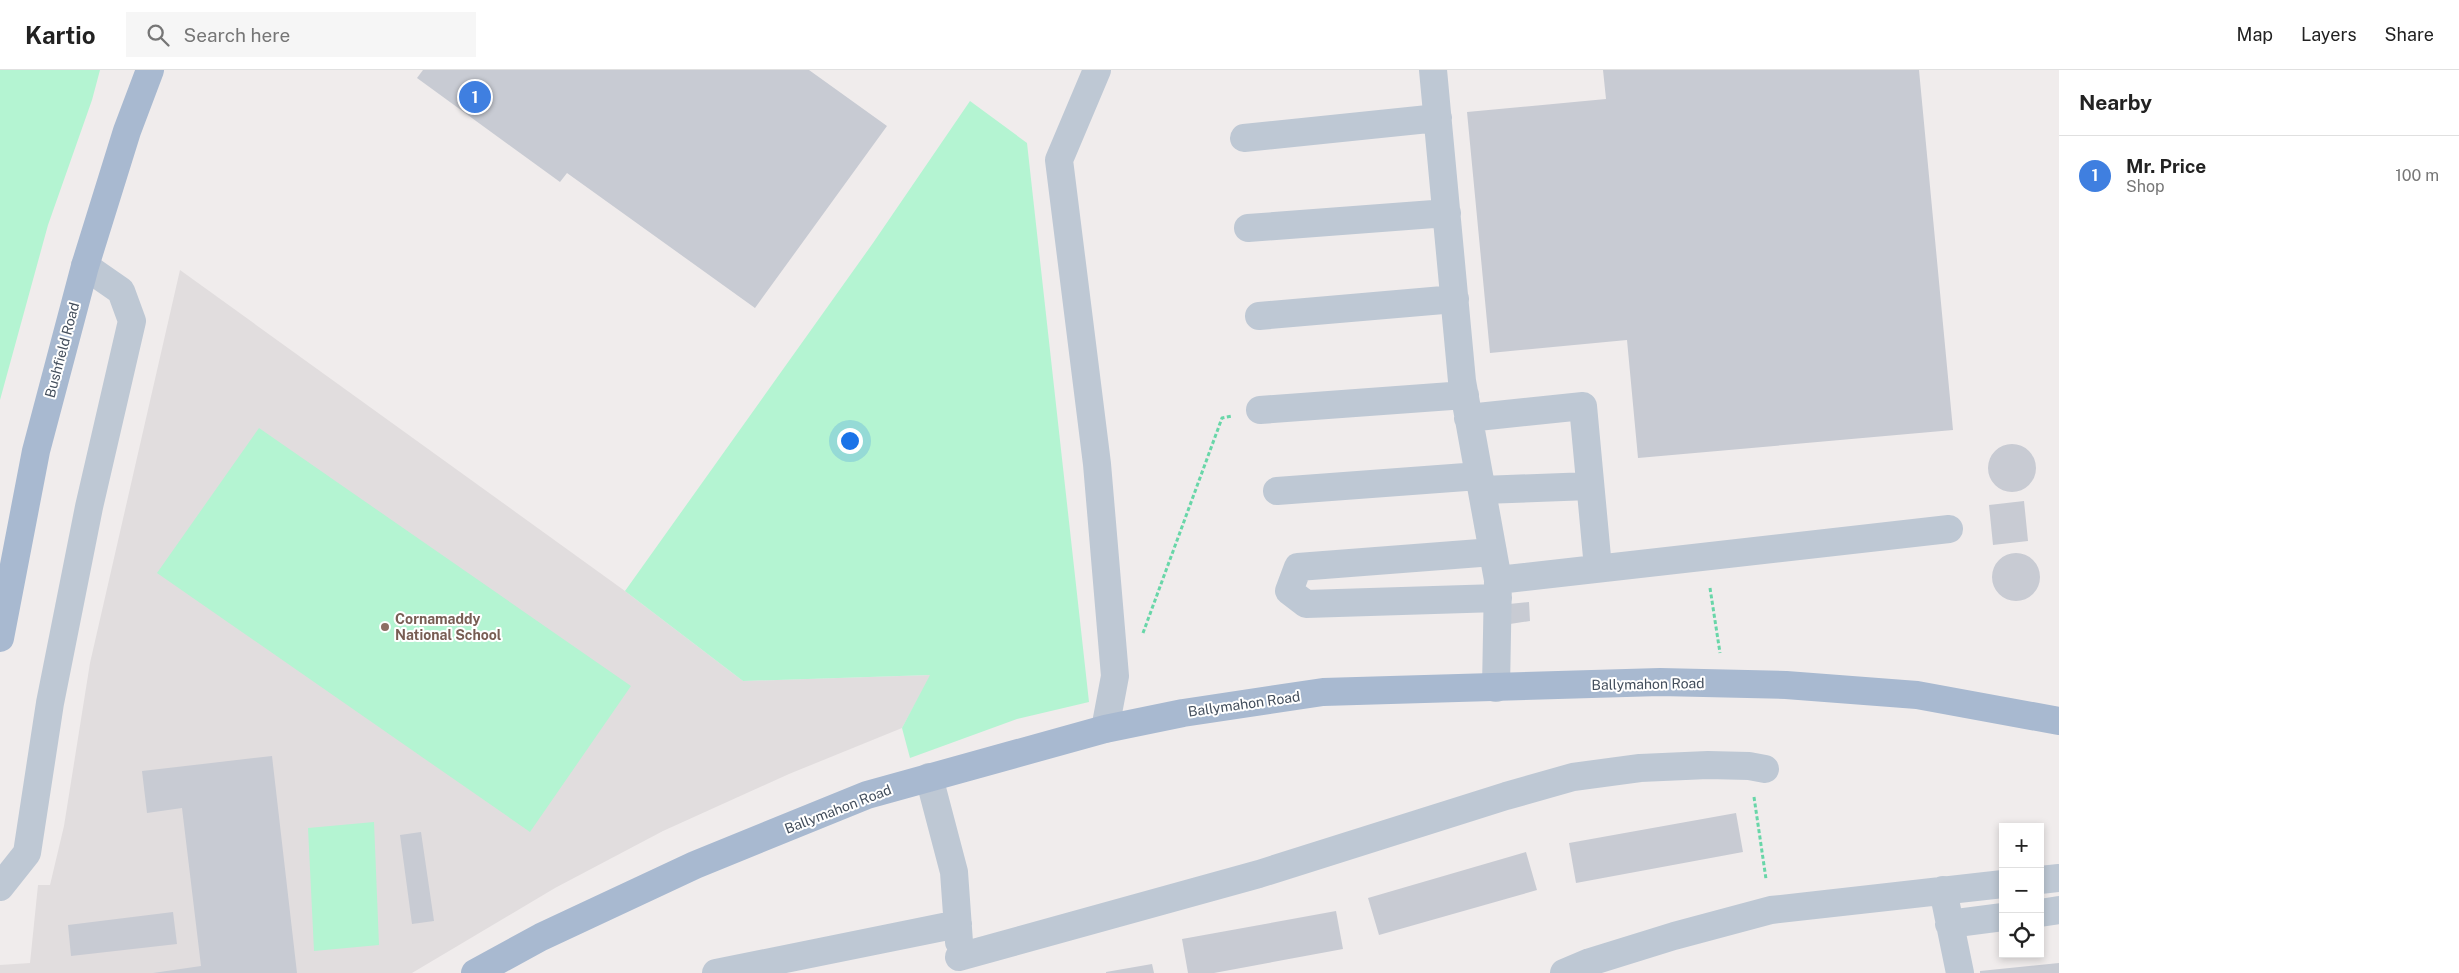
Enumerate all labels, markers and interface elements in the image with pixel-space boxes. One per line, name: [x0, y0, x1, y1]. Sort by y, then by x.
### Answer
search box: [126, 12, 476, 57]
text: Kartio: [25, 21, 96, 49]
icon: search: [144, 21, 172, 49]
text: Search here: [184, 24, 290, 46]
text: Map: [2237, 24, 2273, 45]
text: Layers: [2301, 24, 2357, 45]
text: Share: [2385, 24, 2434, 45]
pin: 1: [459, 78, 491, 116]
text: Nearby: [2079, 90, 2152, 115]
text: Mr. Price: [2126, 155, 2206, 177]
text: 1: [2092, 166, 2098, 185]
text: 100 m: [2395, 166, 2439, 185]
text: Shop: [2126, 177, 2165, 196]
street label: Bushfield Road: [42, 301, 82, 399]
your location: [837, 428, 863, 454]
place label: Cornamaddy National School: [395, 611, 502, 643]
marker: Cornamaddy National School: [379, 621, 391, 633]
street label: Ballymahon Road: [1591, 675, 1705, 693]
street label: Ballymahon Road: [1187, 688, 1301, 720]
street label: Ballymahon Road: [782, 781, 894, 837]
map controls: [1999, 823, 2044, 958]
button: +: [1999, 823, 2044, 868]
button: −: [1999, 868, 2044, 913]
button: locate: [1999, 913, 2044, 958]

